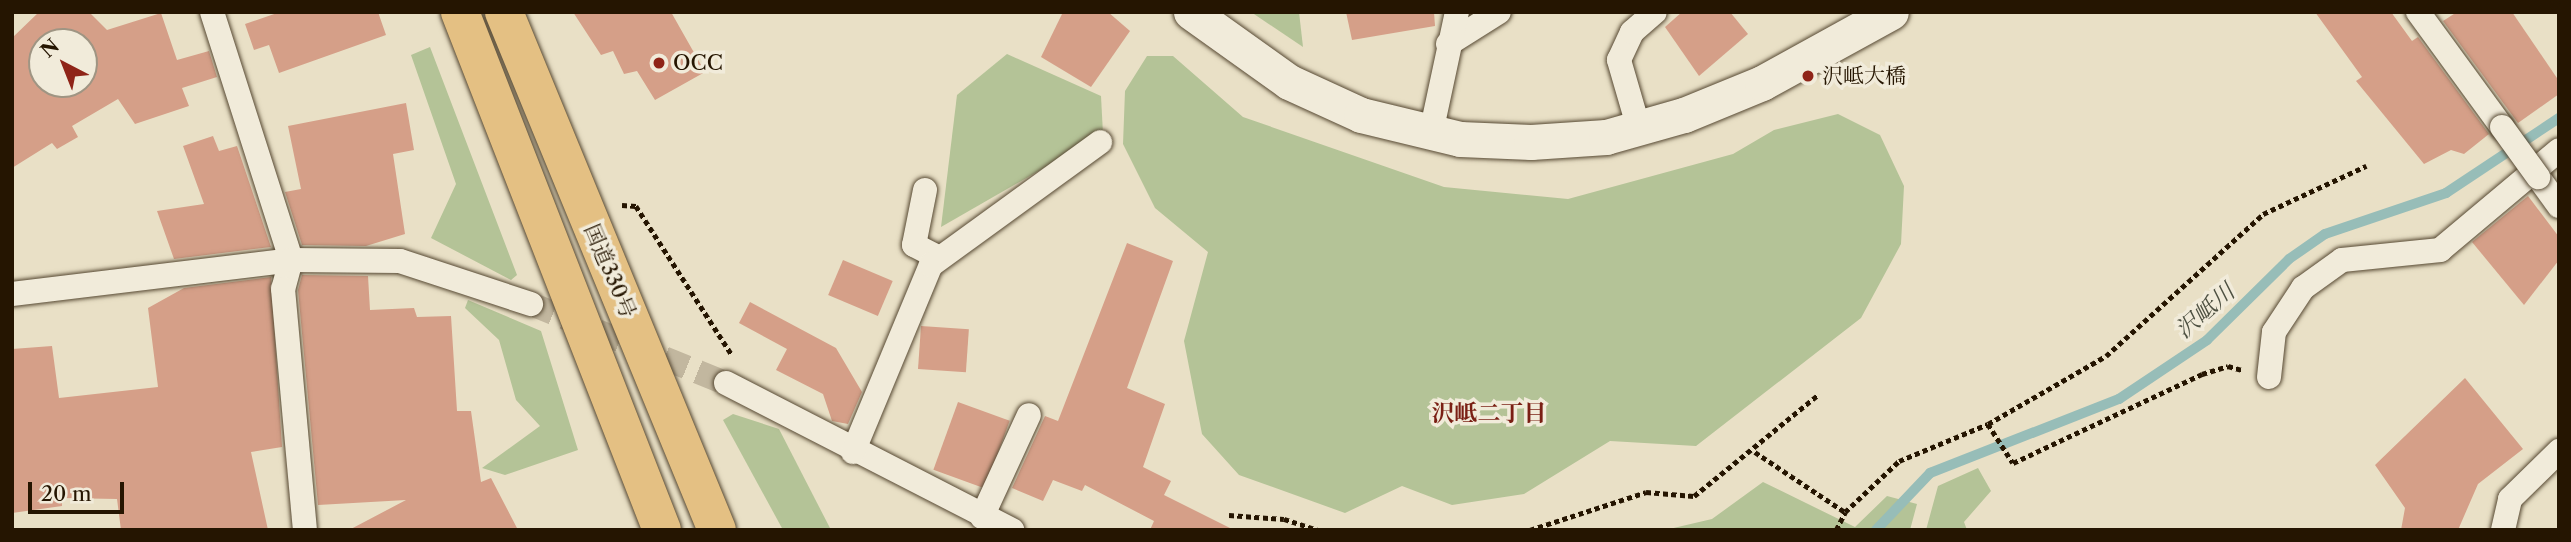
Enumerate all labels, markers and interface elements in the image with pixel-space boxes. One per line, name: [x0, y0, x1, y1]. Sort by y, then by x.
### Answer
north arrow: [28, 28, 98, 98]
text: N: [36, 34, 64, 63]
place label: OCC: [673, 50, 723, 76]
marker: OCC: [651, 55, 667, 71]
place label: 沢岻大橋: [1822, 63, 1906, 89]
marker: 沢岻大橋: [1800, 68, 1816, 84]
street label: 国道330号: [579, 220, 641, 322]
water label: 沢岻川: [2170, 278, 2240, 344]
district label: 沢岻二丁目: [1432, 399, 1546, 427]
scale bar: [32, 468, 128, 512]
text: 20 m: [41, 481, 92, 506]

